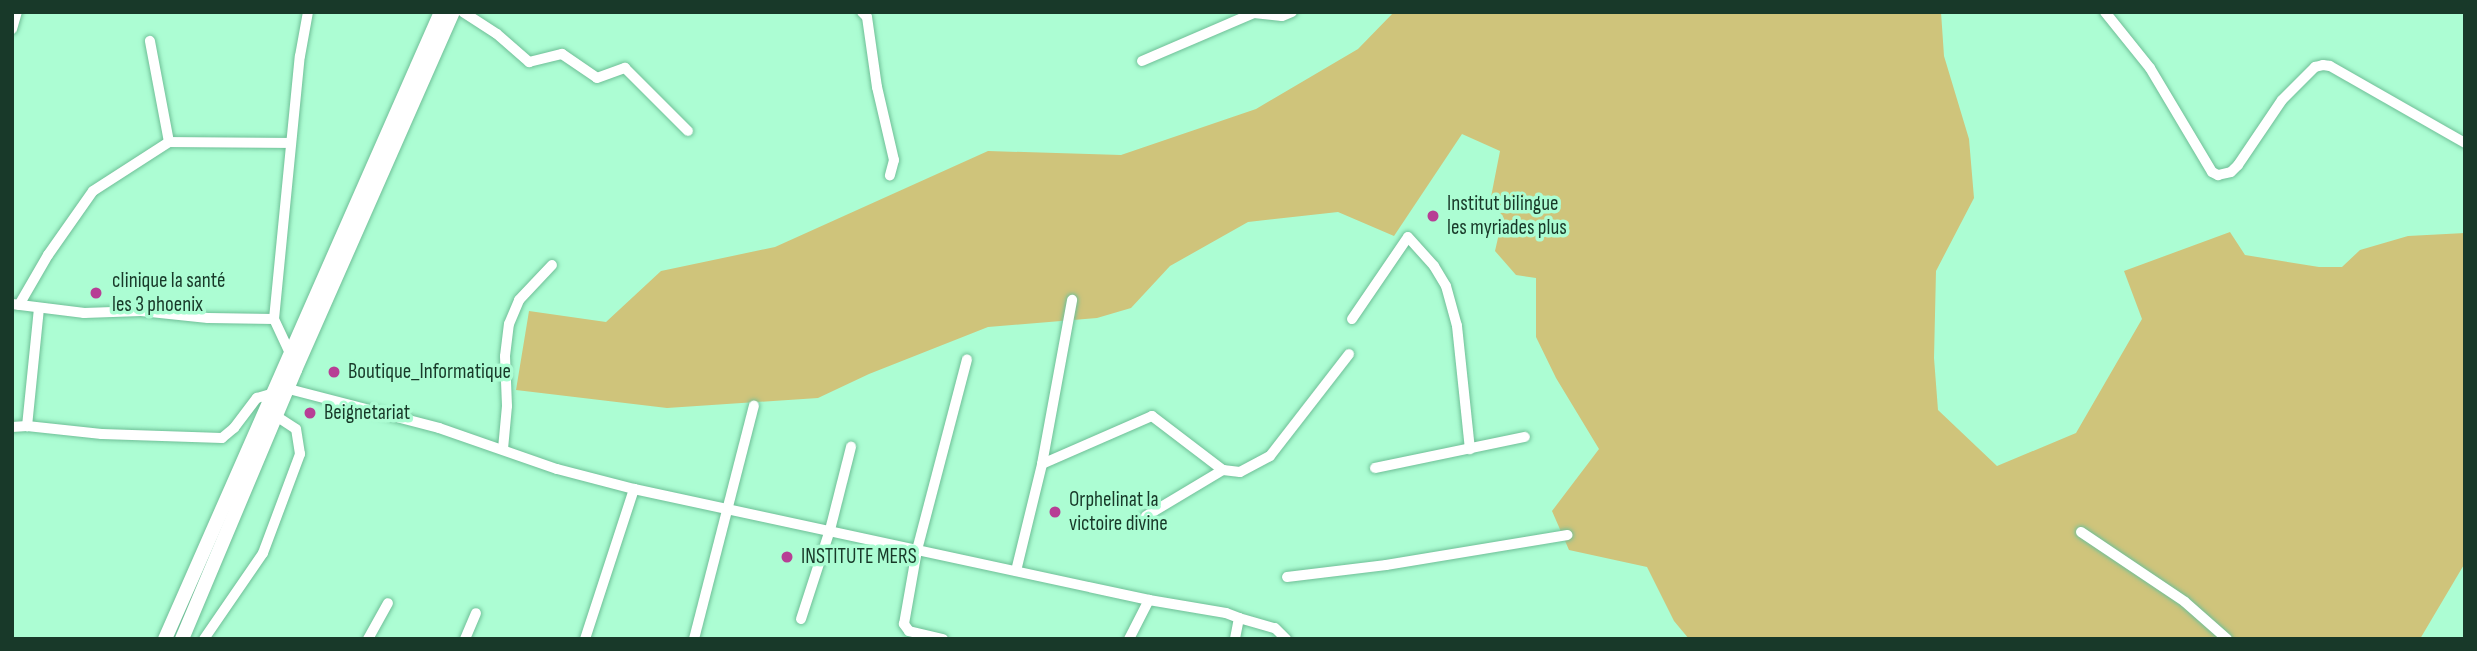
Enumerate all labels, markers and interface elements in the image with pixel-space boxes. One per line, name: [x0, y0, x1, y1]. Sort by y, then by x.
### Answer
place label: Institut bilingue les myriades plus: [1447, 191, 1567, 241]
marker: Institut bilingue les myriades plus: [1425, 208, 1441, 224]
place label: clinique la santé les 3 phoenix: [112, 268, 226, 318]
marker: clinique la santé les 3 phoenix: [86, 283, 106, 303]
place label: Boutique_Informatique: [348, 359, 511, 385]
marker: Boutique_Informatique: [326, 364, 342, 380]
place label: Beignetariat: [324, 400, 410, 426]
marker: Beignetariat: [302, 405, 318, 421]
place label: Orphelinat la victoire divine: [1069, 487, 1168, 537]
marker: Orphelinat la victoire divine: [1047, 504, 1063, 520]
place label: INSTITUTE MERS: [801, 544, 917, 570]
marker: INSTITUTE MERS: [779, 549, 795, 565]

